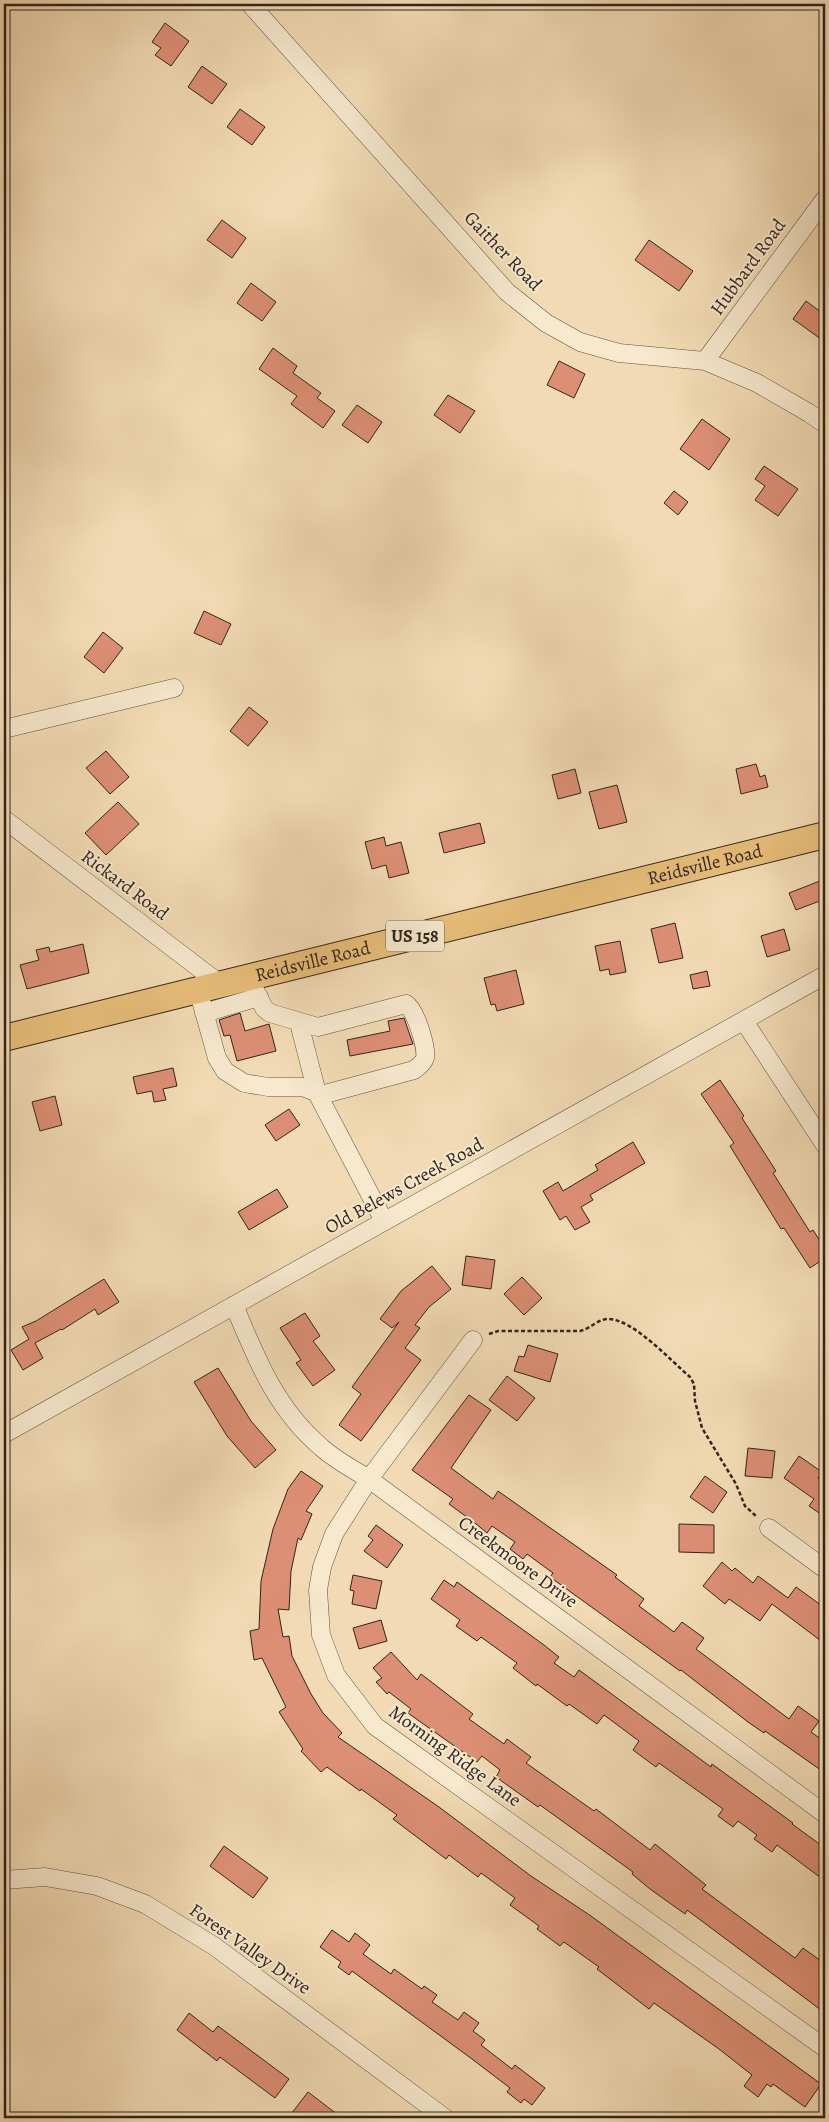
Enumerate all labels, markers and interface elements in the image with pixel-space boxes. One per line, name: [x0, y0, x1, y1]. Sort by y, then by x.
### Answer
street label: Gaither Road: [458, 205, 548, 297]
street label: Hubbard Road: [704, 213, 792, 321]
street label: Reidsville Road: [645, 838, 766, 891]
street label: Rickard Road: [76, 844, 175, 927]
road number: US 158: [386, 920, 444, 951]
street label: Reidsville Road: [252, 935, 374, 988]
street label: Old Belews Creek Road: [320, 1131, 489, 1240]
street label: Creekmoore Drive: [453, 1510, 583, 1614]
street label: Morning Ridge Lane: [383, 1699, 527, 1813]
street label: Forest Valley Drive: [184, 1897, 316, 2001]

